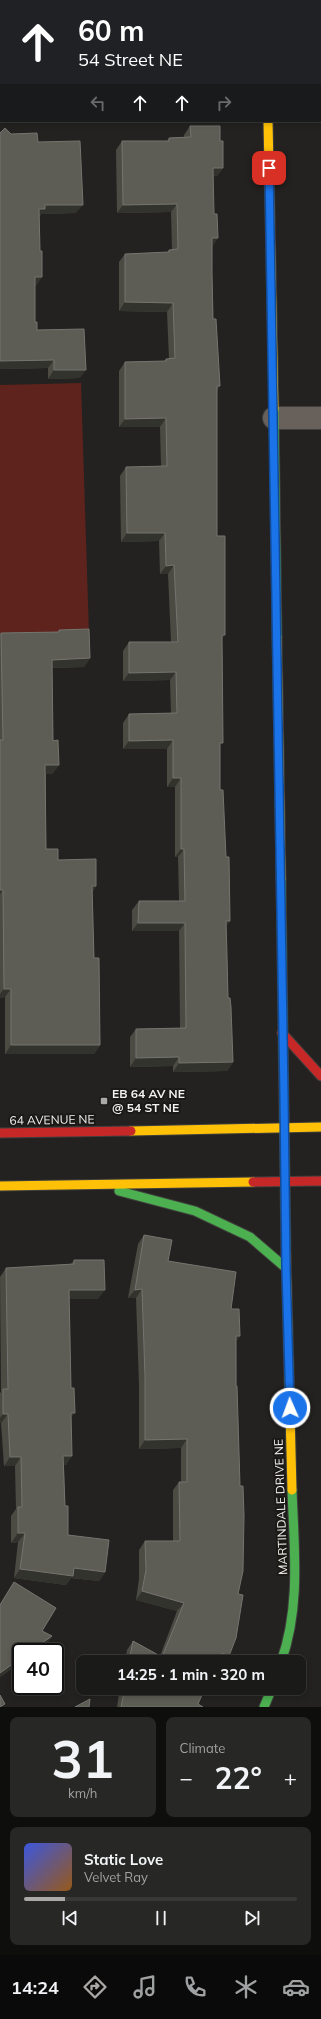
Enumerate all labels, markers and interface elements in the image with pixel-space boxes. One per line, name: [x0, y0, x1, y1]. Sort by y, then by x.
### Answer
text: 60 m: [78, 13, 144, 48]
icon: ahead: [12, 16, 64, 68]
text: 54 Street NE: [78, 48, 183, 71]
icon: left: [87, 92, 109, 114]
icon: ahead: [129, 92, 151, 114]
icon: ahead: [171, 92, 193, 114]
icon: right: [213, 92, 235, 114]
pin: [252, 151, 286, 185]
icon: arrive: [258, 157, 280, 179]
place label: EB 64 AV NE @ 54 ST NE: [112, 1086, 185, 1115]
marker: EB 64 AV NE @ 54 ST NE: [99, 1096, 109, 1106]
street label: 64 AVENUE NE: [9, 1111, 95, 1128]
position arrow: [269, 1387, 311, 1429]
street label: MARTINDALE DRIVE NE: [271, 1439, 290, 1575]
speed limit sign: 40: [12, 1643, 64, 1695]
text: 14:25 · 1 min · 320 m: [117, 1665, 265, 1684]
text: 31: [52, 1726, 114, 1791]
text: Climate: [180, 1740, 225, 1756]
text: 22°: [215, 1759, 262, 1797]
text: −: [180, 1764, 193, 1792]
text: +: [284, 1764, 297, 1792]
text: km/h: [68, 1785, 97, 1801]
text: Static Love: [84, 1850, 163, 1869]
text: Velvet Ray: [84, 1869, 148, 1885]
icon: previous: [59, 1907, 81, 1929]
icon: pause: [150, 1907, 172, 1929]
icon: next: [241, 1907, 263, 1929]
icon: directions: [81, 1973, 109, 2001]
icon: music: [131, 1973, 159, 2001]
icon: phone: [181, 1973, 209, 2001]
icon: climate: [232, 1973, 260, 2001]
icon: car: [282, 1973, 310, 2001]
text: 14:24: [11, 1976, 59, 1999]

